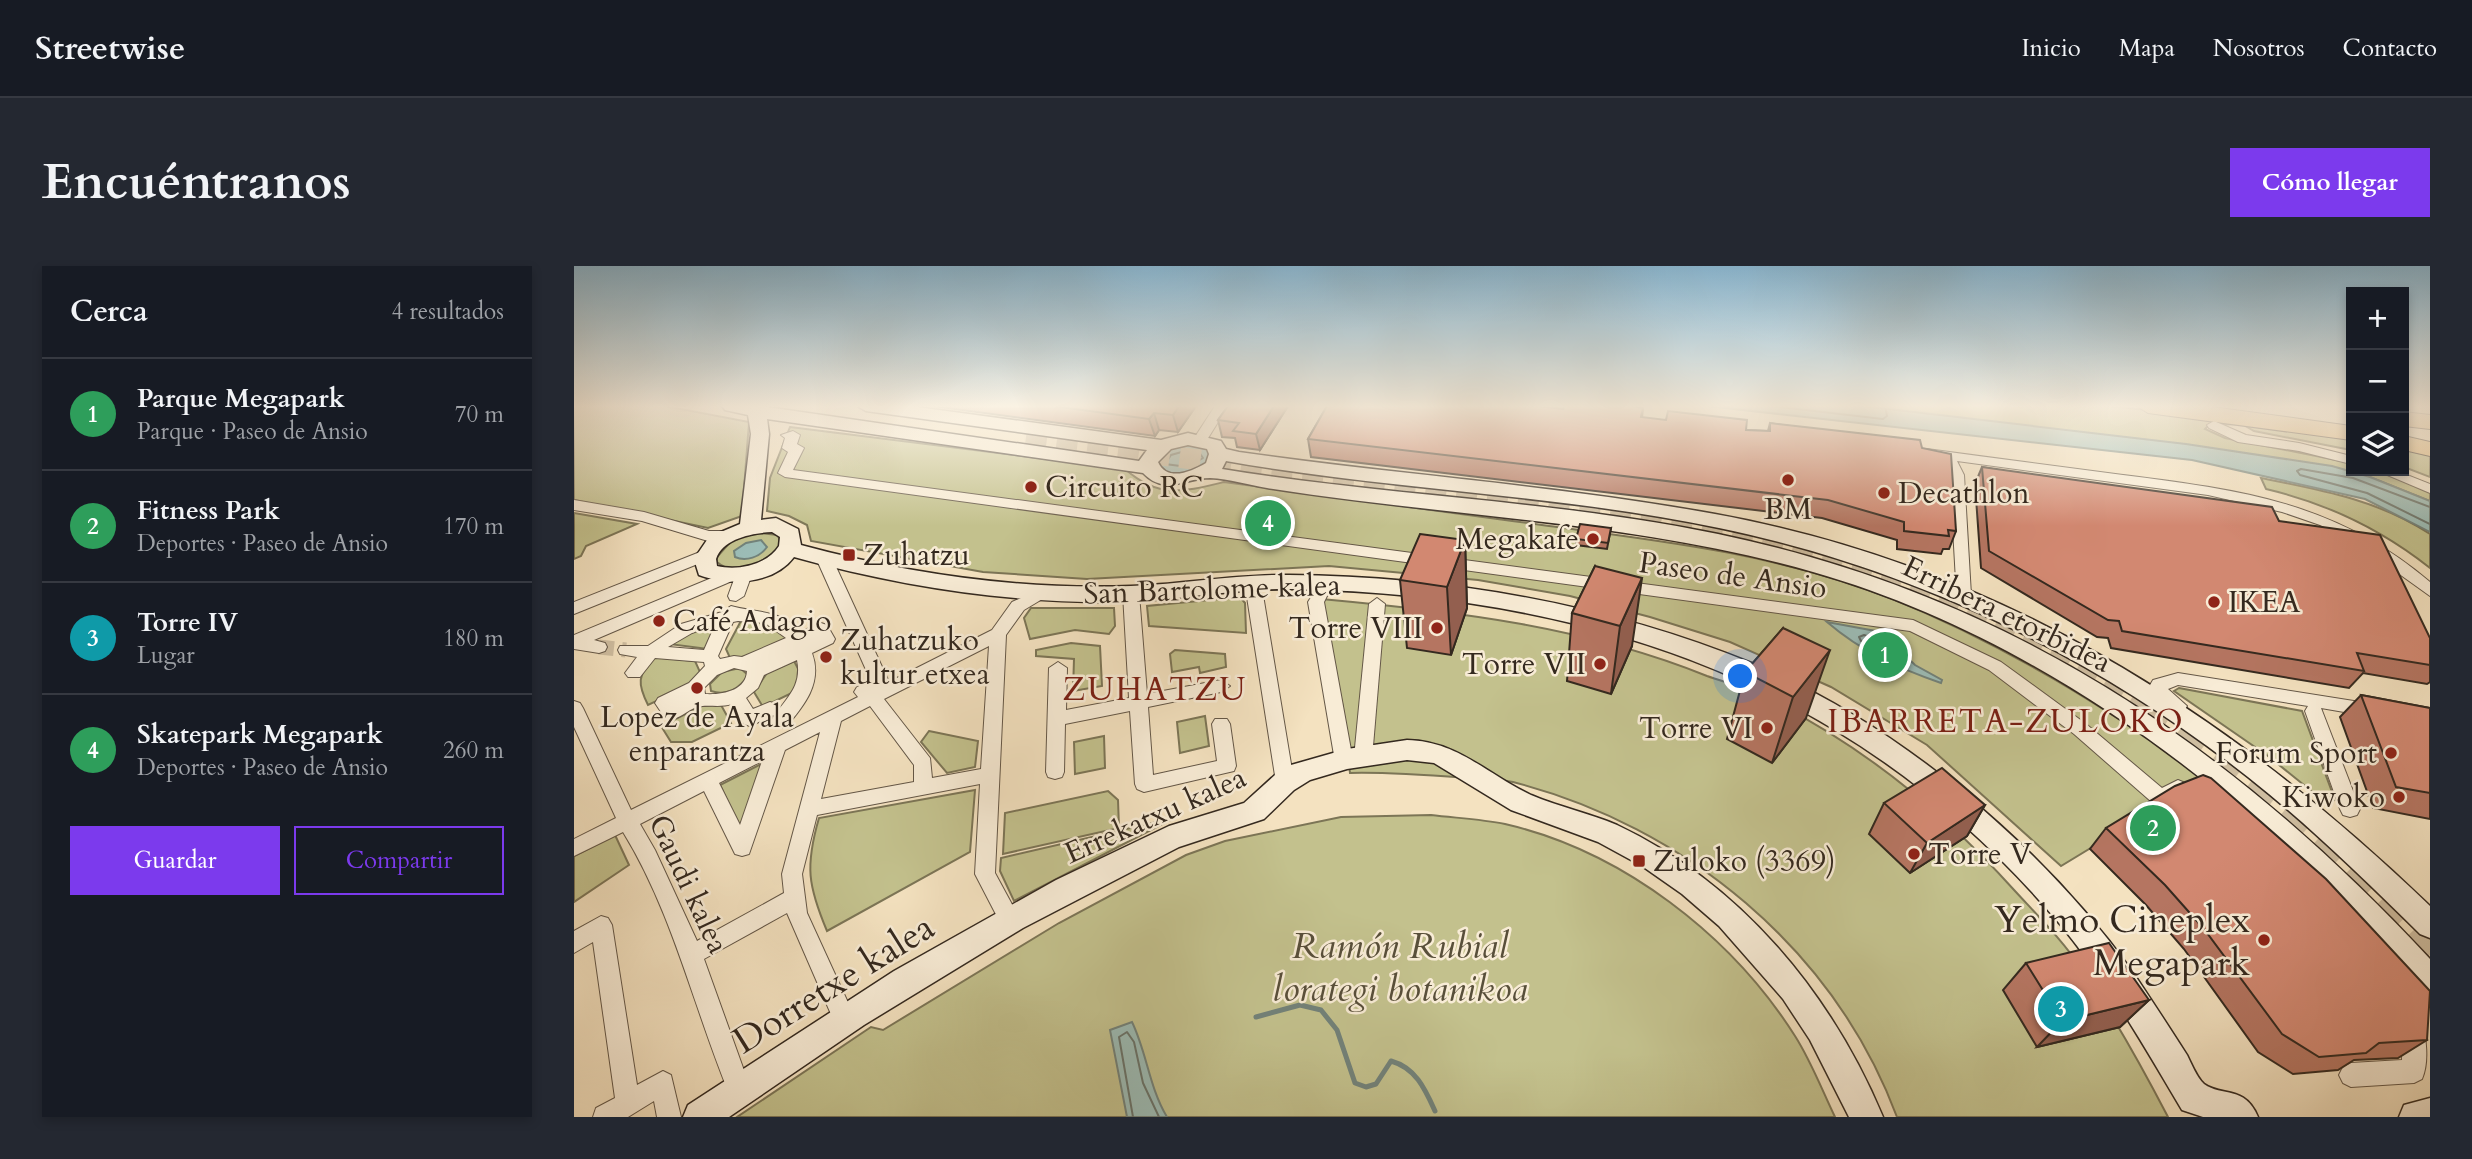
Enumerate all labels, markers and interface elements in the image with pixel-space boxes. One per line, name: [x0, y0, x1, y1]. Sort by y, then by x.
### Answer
text: Streetwise: [35, 26, 185, 71]
text: Inicio: [2021, 32, 2081, 65]
text: Mapa: [2119, 32, 2175, 65]
text: Nosotros: [2213, 32, 2305, 65]
text: Contacto: [2343, 32, 2437, 65]
button: Cómo llegar: [2230, 148, 2430, 217]
text: Encuéntranos: [42, 149, 351, 216]
map controls: [2346, 287, 2409, 476]
button: +: [2346, 287, 2409, 350]
text: Cerca: [70, 291, 148, 332]
text: 4 resultados: [391, 296, 504, 327]
button: −: [2346, 350, 2409, 413]
text: Parque Megapark: [137, 381, 345, 416]
text: 1: [87, 399, 99, 430]
text: 70 m: [455, 399, 504, 430]
button: layers: [2346, 413, 2409, 476]
text: Parque · Paseo de Ansio: [137, 416, 368, 447]
place label: Circuito RC: [1045, 467, 1203, 508]
marker: BM: [1780, 472, 1796, 488]
place label: Decathlon: [1898, 473, 2029, 514]
marker: Circuito RC: [1023, 479, 1039, 495]
marker: Decathlon: [1876, 485, 1892, 501]
place label: BM: [1764, 489, 1812, 530]
text: Fitness Park: [137, 493, 280, 528]
pin: 4: [1245, 497, 1291, 549]
text: 2: [87, 511, 99, 542]
text: 170 m: [443, 511, 504, 542]
place label: Megakafe: [1456, 519, 1579, 560]
text: Deportes · Paseo de Ansio: [137, 528, 388, 559]
marker: Megakafe: [1585, 531, 1601, 547]
place label: Zuhatzu: [863, 535, 970, 576]
street label: Paseo de Ansio: [1636, 542, 1830, 609]
street label: Erribera etorbidea: [1895, 546, 2118, 683]
marker: Zuhatzu: [841, 547, 857, 563]
street label: San Bartolome kalea: [1083, 565, 1341, 614]
place label: IKEA: [2228, 582, 2301, 623]
marker: IKEA: [2206, 594, 2222, 610]
place label: Café Adagio: [673, 601, 831, 642]
text: Torre IV: [137, 605, 238, 640]
place label: Torre VIII: [1288, 608, 1423, 649]
marker: Café Adagio: [651, 613, 667, 629]
place label: Zuhatzuko kultur etxea: [840, 620, 990, 695]
marker: Torre VIII: [1429, 620, 1445, 636]
text: 3: [87, 623, 99, 654]
text: 180 m: [443, 623, 504, 654]
pin: 1: [1862, 629, 1908, 681]
text: Lugar: [137, 640, 195, 671]
place label: Torre VII: [1462, 644, 1586, 685]
marker: Zuhatzuko kultur etxea: [818, 649, 834, 665]
marker: Torre VII: [1592, 656, 1608, 672]
your location: [1723, 659, 1757, 693]
district label: ZUHATZU: [1063, 668, 1247, 712]
marker: Lopez de Ayala enparantza: [689, 680, 705, 696]
place label: Lopez de Ayala enparantza: [600, 697, 794, 772]
district label: IBARRETA-ZULOKO: [1827, 700, 2185, 744]
place label: Torre VI: [1639, 708, 1753, 749]
text: Skatepark Megapark: [137, 717, 383, 752]
marker: Torre VI: [1759, 720, 1775, 736]
place label: Forum Sport: [2215, 733, 2378, 774]
text: 4: [87, 735, 99, 766]
text: 260 m: [443, 735, 504, 766]
marker: Forum Sport: [2383, 745, 2399, 761]
text: Deportes · Paseo de Ansio: [137, 752, 388, 783]
street label: Errekatxu kalea: [1058, 757, 1253, 874]
place label: Kiwoko: [2282, 777, 2385, 818]
marker: Kiwoko: [2391, 789, 2407, 805]
pin: 2: [2130, 802, 2176, 854]
street label: Gaudi kalea: [639, 808, 739, 960]
button: Guardar: [70, 826, 280, 895]
button: Compartir: [294, 826, 504, 895]
place label: Torre V: [1928, 834, 2032, 875]
place label: Zuloko (3369): [1653, 841, 1836, 882]
marker: Torre V: [1906, 846, 1922, 862]
marker: Zuloko (3369): [1631, 853, 1647, 869]
place label: Yelmo Cineplex Megapark: [1994, 895, 2250, 988]
street label: Dorretxe kalea: [723, 902, 944, 1066]
park label: Ramón Rubial lorategi botanikoa: [1272, 921, 1528, 1014]
marker: Yelmo Cineplex Megapark: [2256, 932, 2272, 948]
pin: 3: [2038, 983, 2084, 1035]

